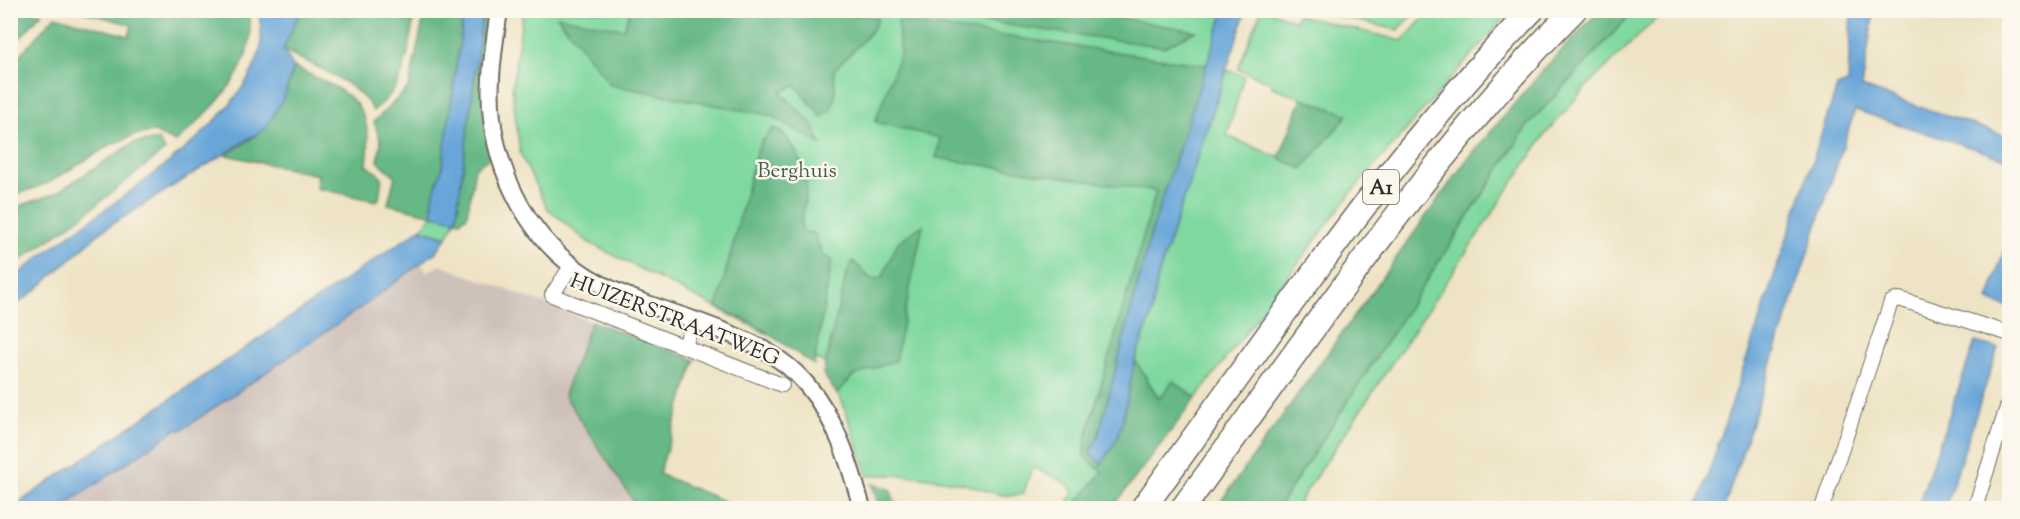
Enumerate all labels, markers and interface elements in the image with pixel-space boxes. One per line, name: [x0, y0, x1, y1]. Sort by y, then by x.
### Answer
park label: Berghuis: [757, 157, 837, 187]
road number: A1: [1363, 170, 1399, 204]
street label: HUIZERSTRAATWEG: [565, 267, 783, 375]

